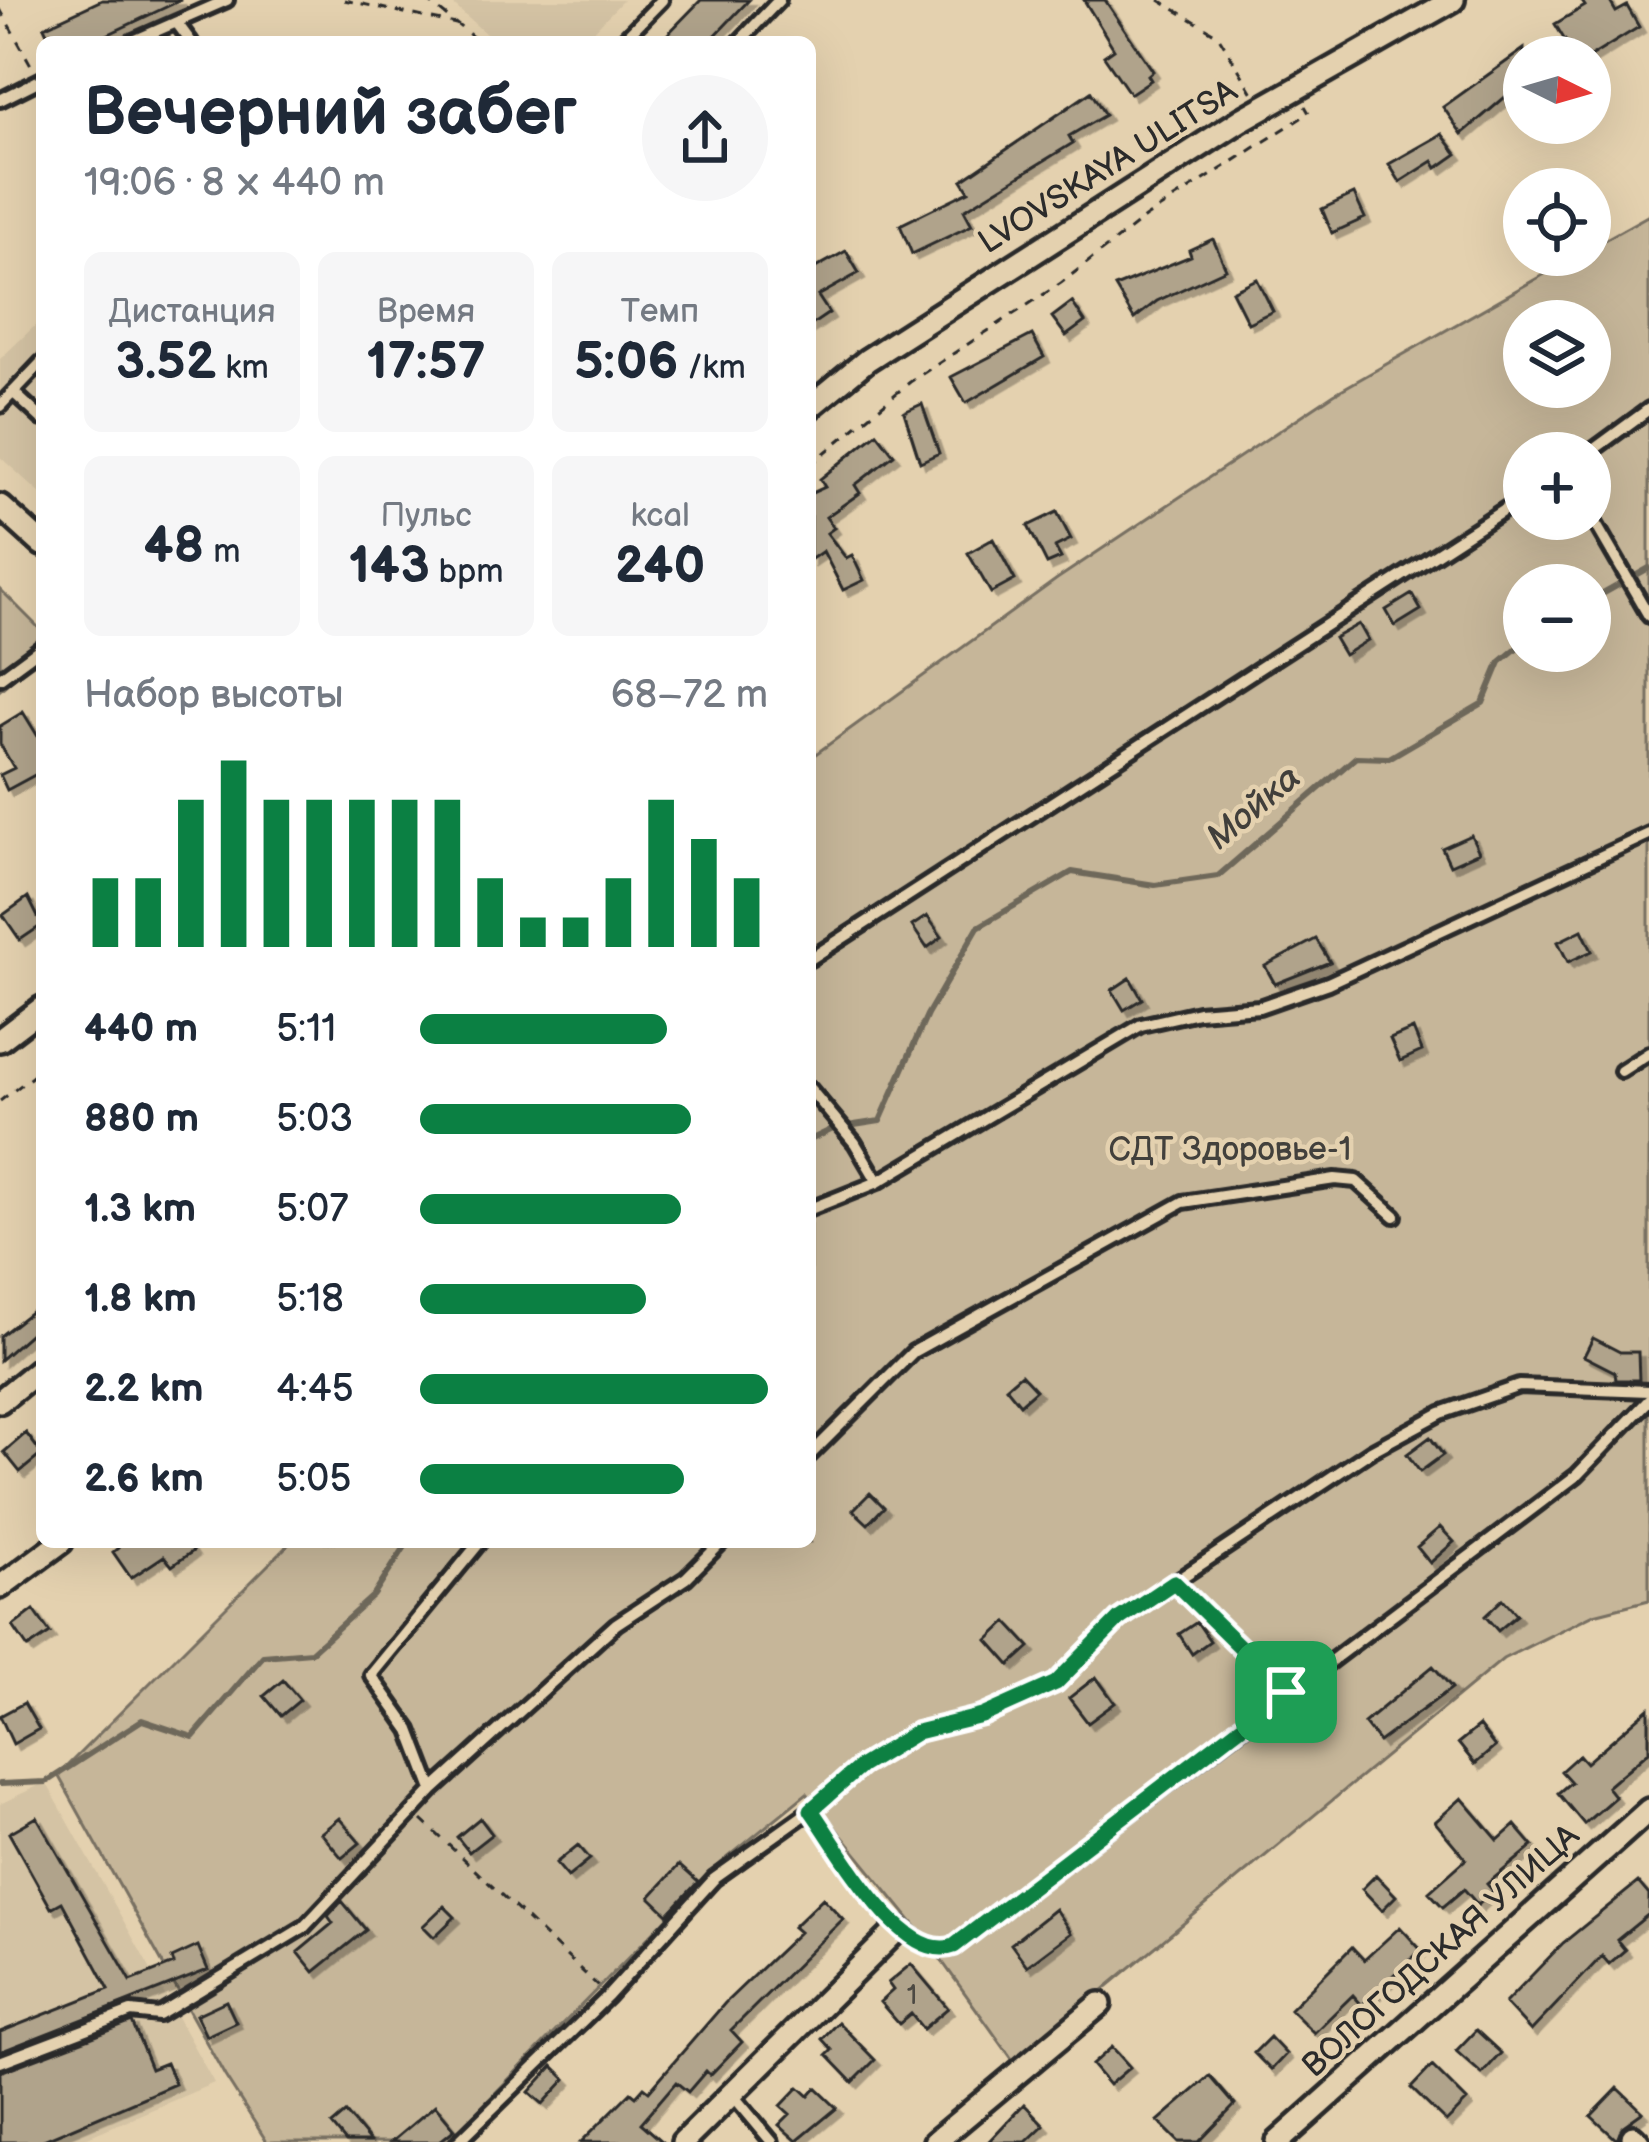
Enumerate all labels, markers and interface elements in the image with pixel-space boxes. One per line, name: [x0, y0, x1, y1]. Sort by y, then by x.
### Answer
north arrow: [1503, 36, 1611, 144]
map controls: [1503, 36, 1611, 672]
street label: LVOVSKAYA ULITSA: [971, 71, 1245, 263]
text: Вечерний забег: [84, 75, 577, 154]
button: share: [642, 75, 768, 201]
text: 19:06 · 8 × 440 m: [84, 160, 385, 207]
button: locate: [1503, 168, 1611, 276]
text: Дистанция: [108, 292, 276, 332]
text: Время: [377, 292, 475, 332]
text: Темп: [621, 292, 699, 332]
button: layers: [1503, 300, 1611, 408]
text: 3.52: [115, 332, 216, 393]
text: 17:57: [366, 332, 486, 393]
text: 5:06: [574, 332, 679, 393]
text: km: [216, 348, 269, 388]
text: /km: [679, 348, 746, 388]
button: +: [1503, 432, 1611, 540]
text: Пульс: [380, 496, 472, 536]
text: kcal: [630, 496, 690, 536]
text: 48: [144, 516, 204, 577]
text: m: [204, 532, 240, 572]
text: 143: [348, 536, 430, 597]
text: 240: [615, 536, 705, 597]
text: bpm: [430, 552, 504, 592]
button: −: [1503, 564, 1611, 672]
text: Набор высоты: [84, 672, 344, 719]
text: 68–72 m: [611, 672, 768, 719]
water label: Мойка: [1198, 756, 1310, 860]
text: 440 m: [84, 1006, 198, 1053]
text: 5:11: [276, 1006, 336, 1053]
text: 880 m: [84, 1096, 199, 1143]
text: 5:03: [276, 1096, 353, 1143]
park label: СДТ Здоровье-1: [1108, 1130, 1352, 1170]
text: 1.3 km: [84, 1186, 196, 1233]
text: 5:07: [276, 1186, 348, 1233]
text: 1.8 km: [84, 1276, 197, 1323]
text: 5:18: [276, 1276, 344, 1323]
text: 2.2 km: [84, 1366, 204, 1413]
text: 4:45: [276, 1366, 354, 1413]
text: 2.6 km: [84, 1456, 204, 1503]
text: 5:05: [276, 1456, 352, 1503]
pin: [1235, 1641, 1337, 1743]
icon: arrive: [1253, 1659, 1319, 1725]
street label: ВОЛОГОДСКАЯ УЛИЦА: [1294, 1815, 1588, 2086]
house number: 1: [907, 1980, 917, 2012]

